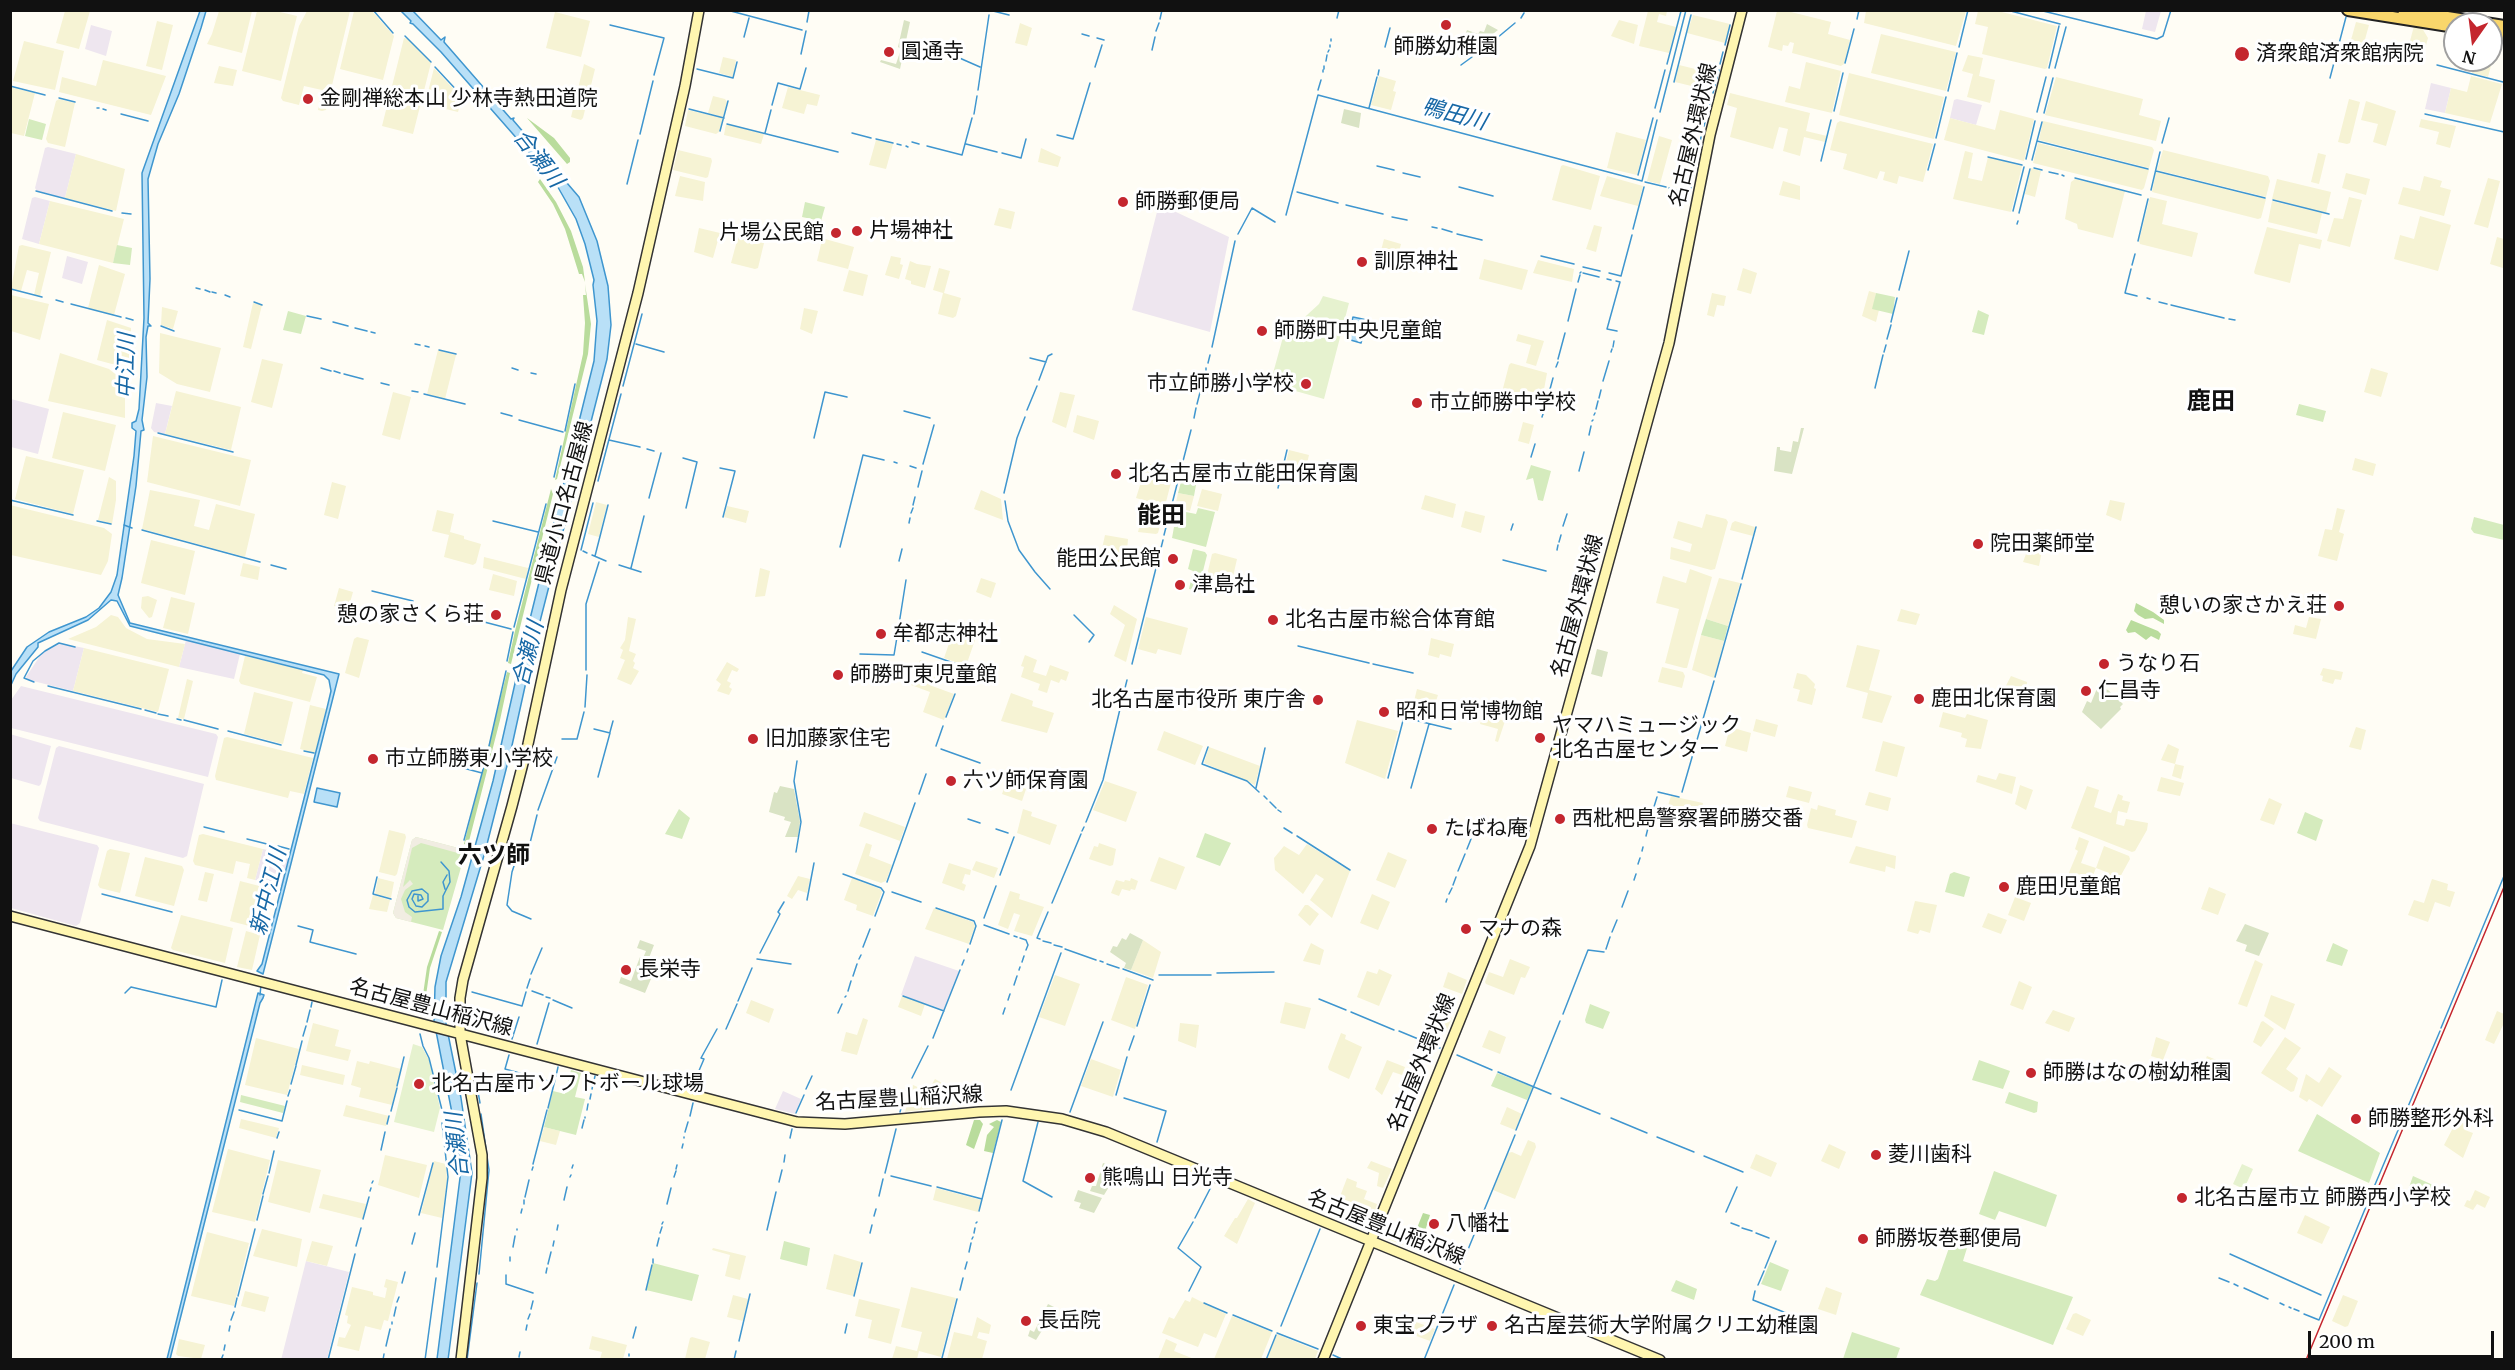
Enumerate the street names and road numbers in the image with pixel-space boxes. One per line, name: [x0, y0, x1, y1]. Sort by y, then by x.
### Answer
street label: 名古屋外環状線: [1665, 61, 1723, 209]
street label: 県道小口名古屋線: [531, 419, 599, 587]
street label: 名古屋外環状線: [1547, 532, 1609, 680]
street label: 名古屋豊山稲沢線: [347, 974, 515, 1042]
street label: 名古屋外環状線: [1383, 990, 1461, 1136]
street label: 名古屋豊山稲沢線: [814, 1082, 984, 1116]
street label: 名古屋豊山稲沢線: [1303, 1185, 1469, 1271]

